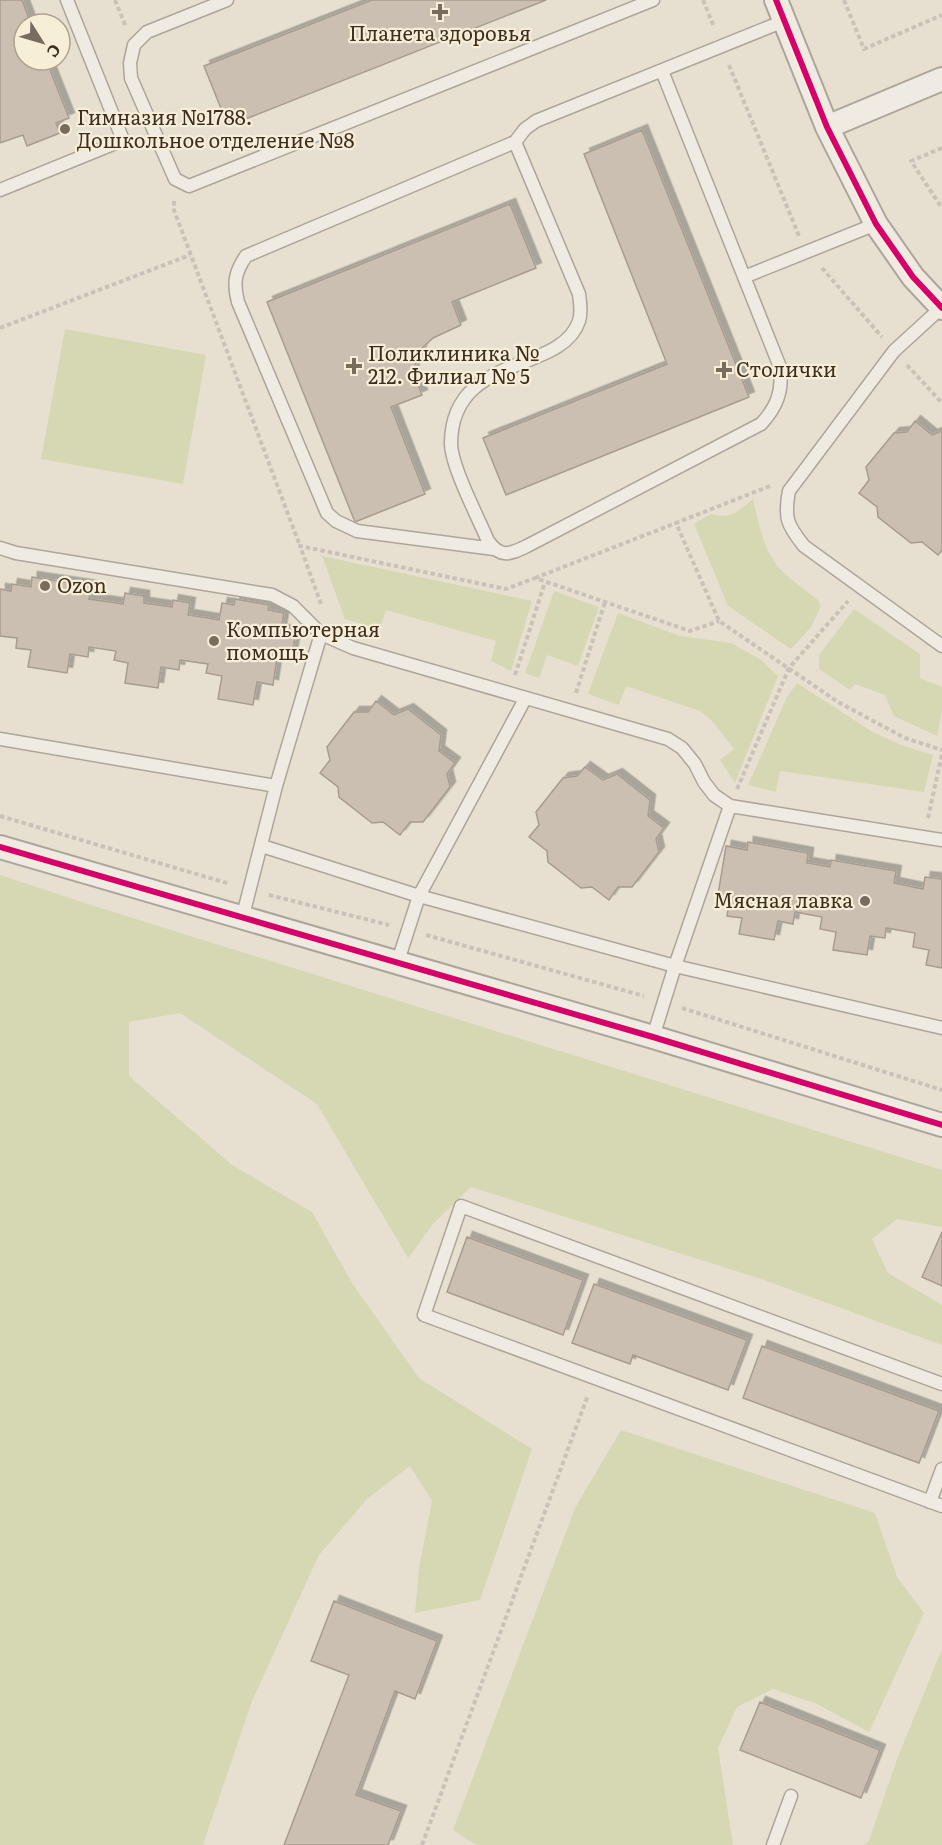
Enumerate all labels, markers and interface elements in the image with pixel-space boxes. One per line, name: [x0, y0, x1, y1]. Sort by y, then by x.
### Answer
marker: Планета здоровья: [433, 5, 447, 19]
north arrow: [12, 12, 72, 72]
place label: Планета здоровья: [349, 17, 531, 47]
text: С: [42, 40, 68, 63]
place label: Гимназия №1788. Дошкольное отделение №8: [77, 101, 355, 154]
marker: Гимназия №1788. Дошкольное отделение №8: [58, 122, 72, 136]
place label: Поликлиника № 212. Филиал № 5: [368, 337, 540, 390]
place label: Столички: [736, 353, 837, 383]
marker: Поликлиника № 212. Филиал № 5: [345, 357, 363, 375]
marker: Столички: [717, 363, 731, 377]
place label: Ozon: [57, 569, 107, 599]
marker: Ozon: [38, 579, 52, 593]
place label: Компьютерная помощь: [226, 613, 380, 666]
marker: Компьютерная помощь: [207, 634, 221, 648]
place label: Мясная лавка: [713, 884, 853, 914]
marker: Мясная лавка: [858, 894, 872, 908]

